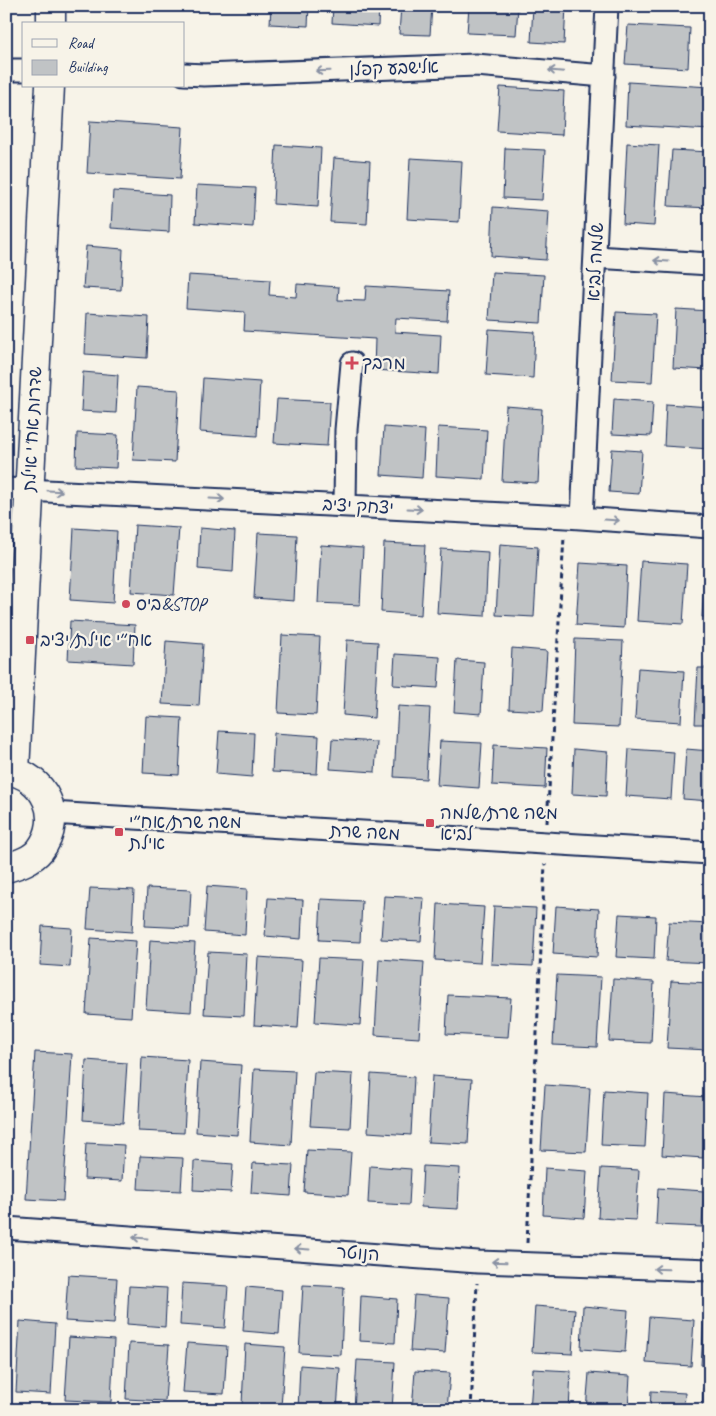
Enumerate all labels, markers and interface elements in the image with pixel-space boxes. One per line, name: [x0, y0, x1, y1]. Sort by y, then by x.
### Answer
legend: [22, 22, 185, 88]
text: Road: [68, 34, 95, 53]
street label: אלישבע קפלן: [349, 55, 439, 81]
text: Building: [68, 58, 108, 77]
one-way arrow: [316, 66, 332, 75]
one-way arrow: [548, 67, 564, 76]
street label: שלמה לביא: [582, 222, 608, 302]
one-way arrow: [653, 257, 669, 266]
place label: מרבך: [362, 352, 406, 374]
marker: מרבך: [346, 357, 358, 369]
street label: שדרות אח"י אילת: [18, 366, 46, 493]
one-way arrow: [47, 487, 63, 496]
street label: יצחק יציב: [322, 493, 394, 519]
one-way arrow: [209, 494, 225, 504]
one-way arrow: [406, 504, 422, 513]
one-way arrow: [603, 515, 619, 524]
place label: ביס&STOP: [136, 593, 208, 615]
marker: ביס&STOP: [120, 598, 132, 610]
place label: אח״י אילת/יציב: [40, 629, 152, 651]
marker: אח״י אילת/יציב: [24, 634, 36, 646]
place label: משה שרת/שלמה לביא: [440, 802, 558, 845]
place label: משה שרת/אח״י אילת: [128, 811, 242, 854]
marker: משה שרת/שלמה לביא: [424, 817, 436, 829]
street label: משה שרת: [328, 819, 401, 845]
marker: משה שרת/אח״י אילת: [113, 826, 125, 838]
one-way arrow: [132, 1233, 148, 1242]
street label: הנוטר: [336, 1241, 380, 1265]
one-way arrow: [294, 1245, 310, 1254]
one-way arrow: [491, 1258, 507, 1267]
one-way arrow: [653, 1264, 669, 1273]

